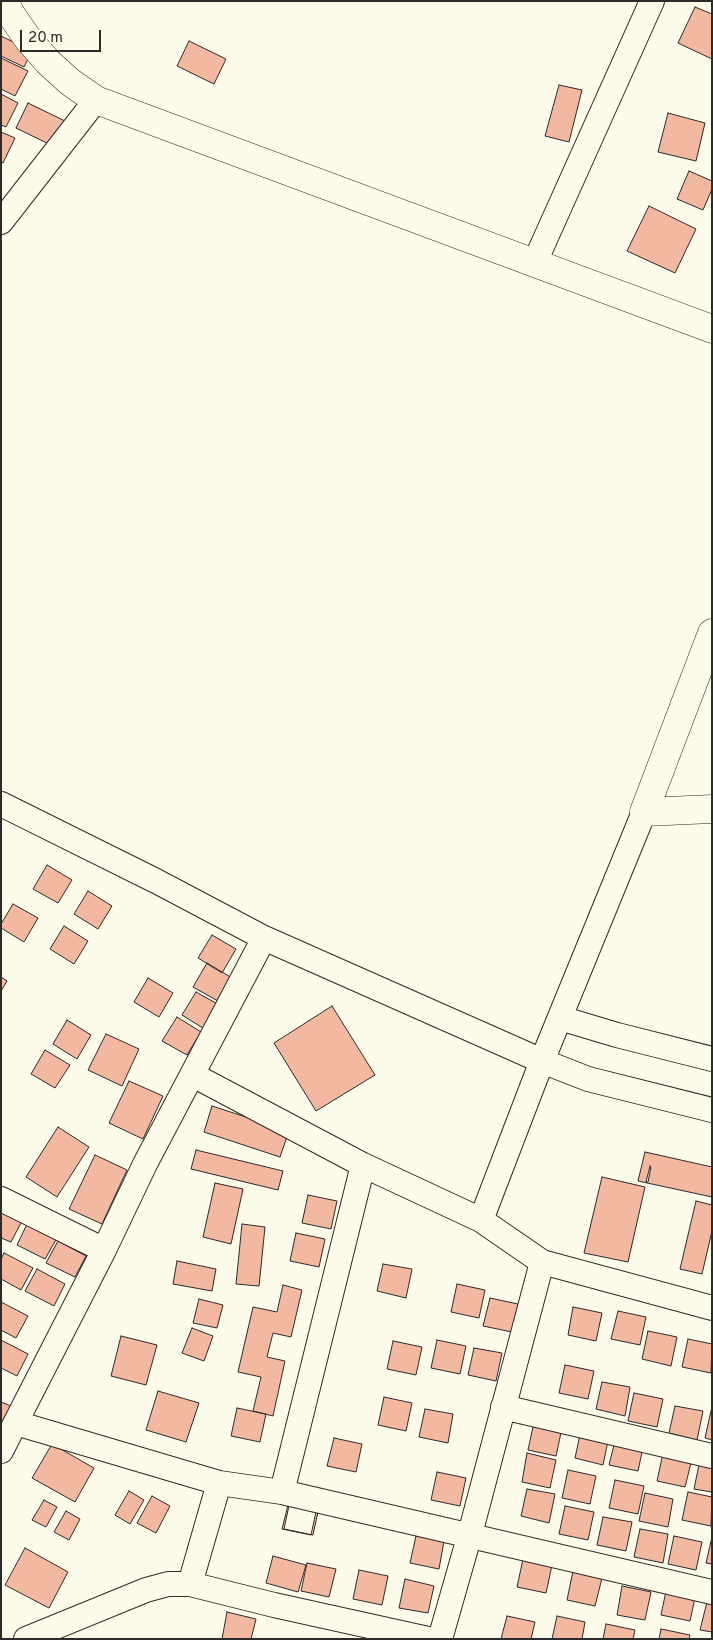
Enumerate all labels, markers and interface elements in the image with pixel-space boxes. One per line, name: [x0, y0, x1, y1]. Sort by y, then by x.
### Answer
scale bar: [22, 20, 104, 52]
text: 20 m: [28, 29, 63, 48]

